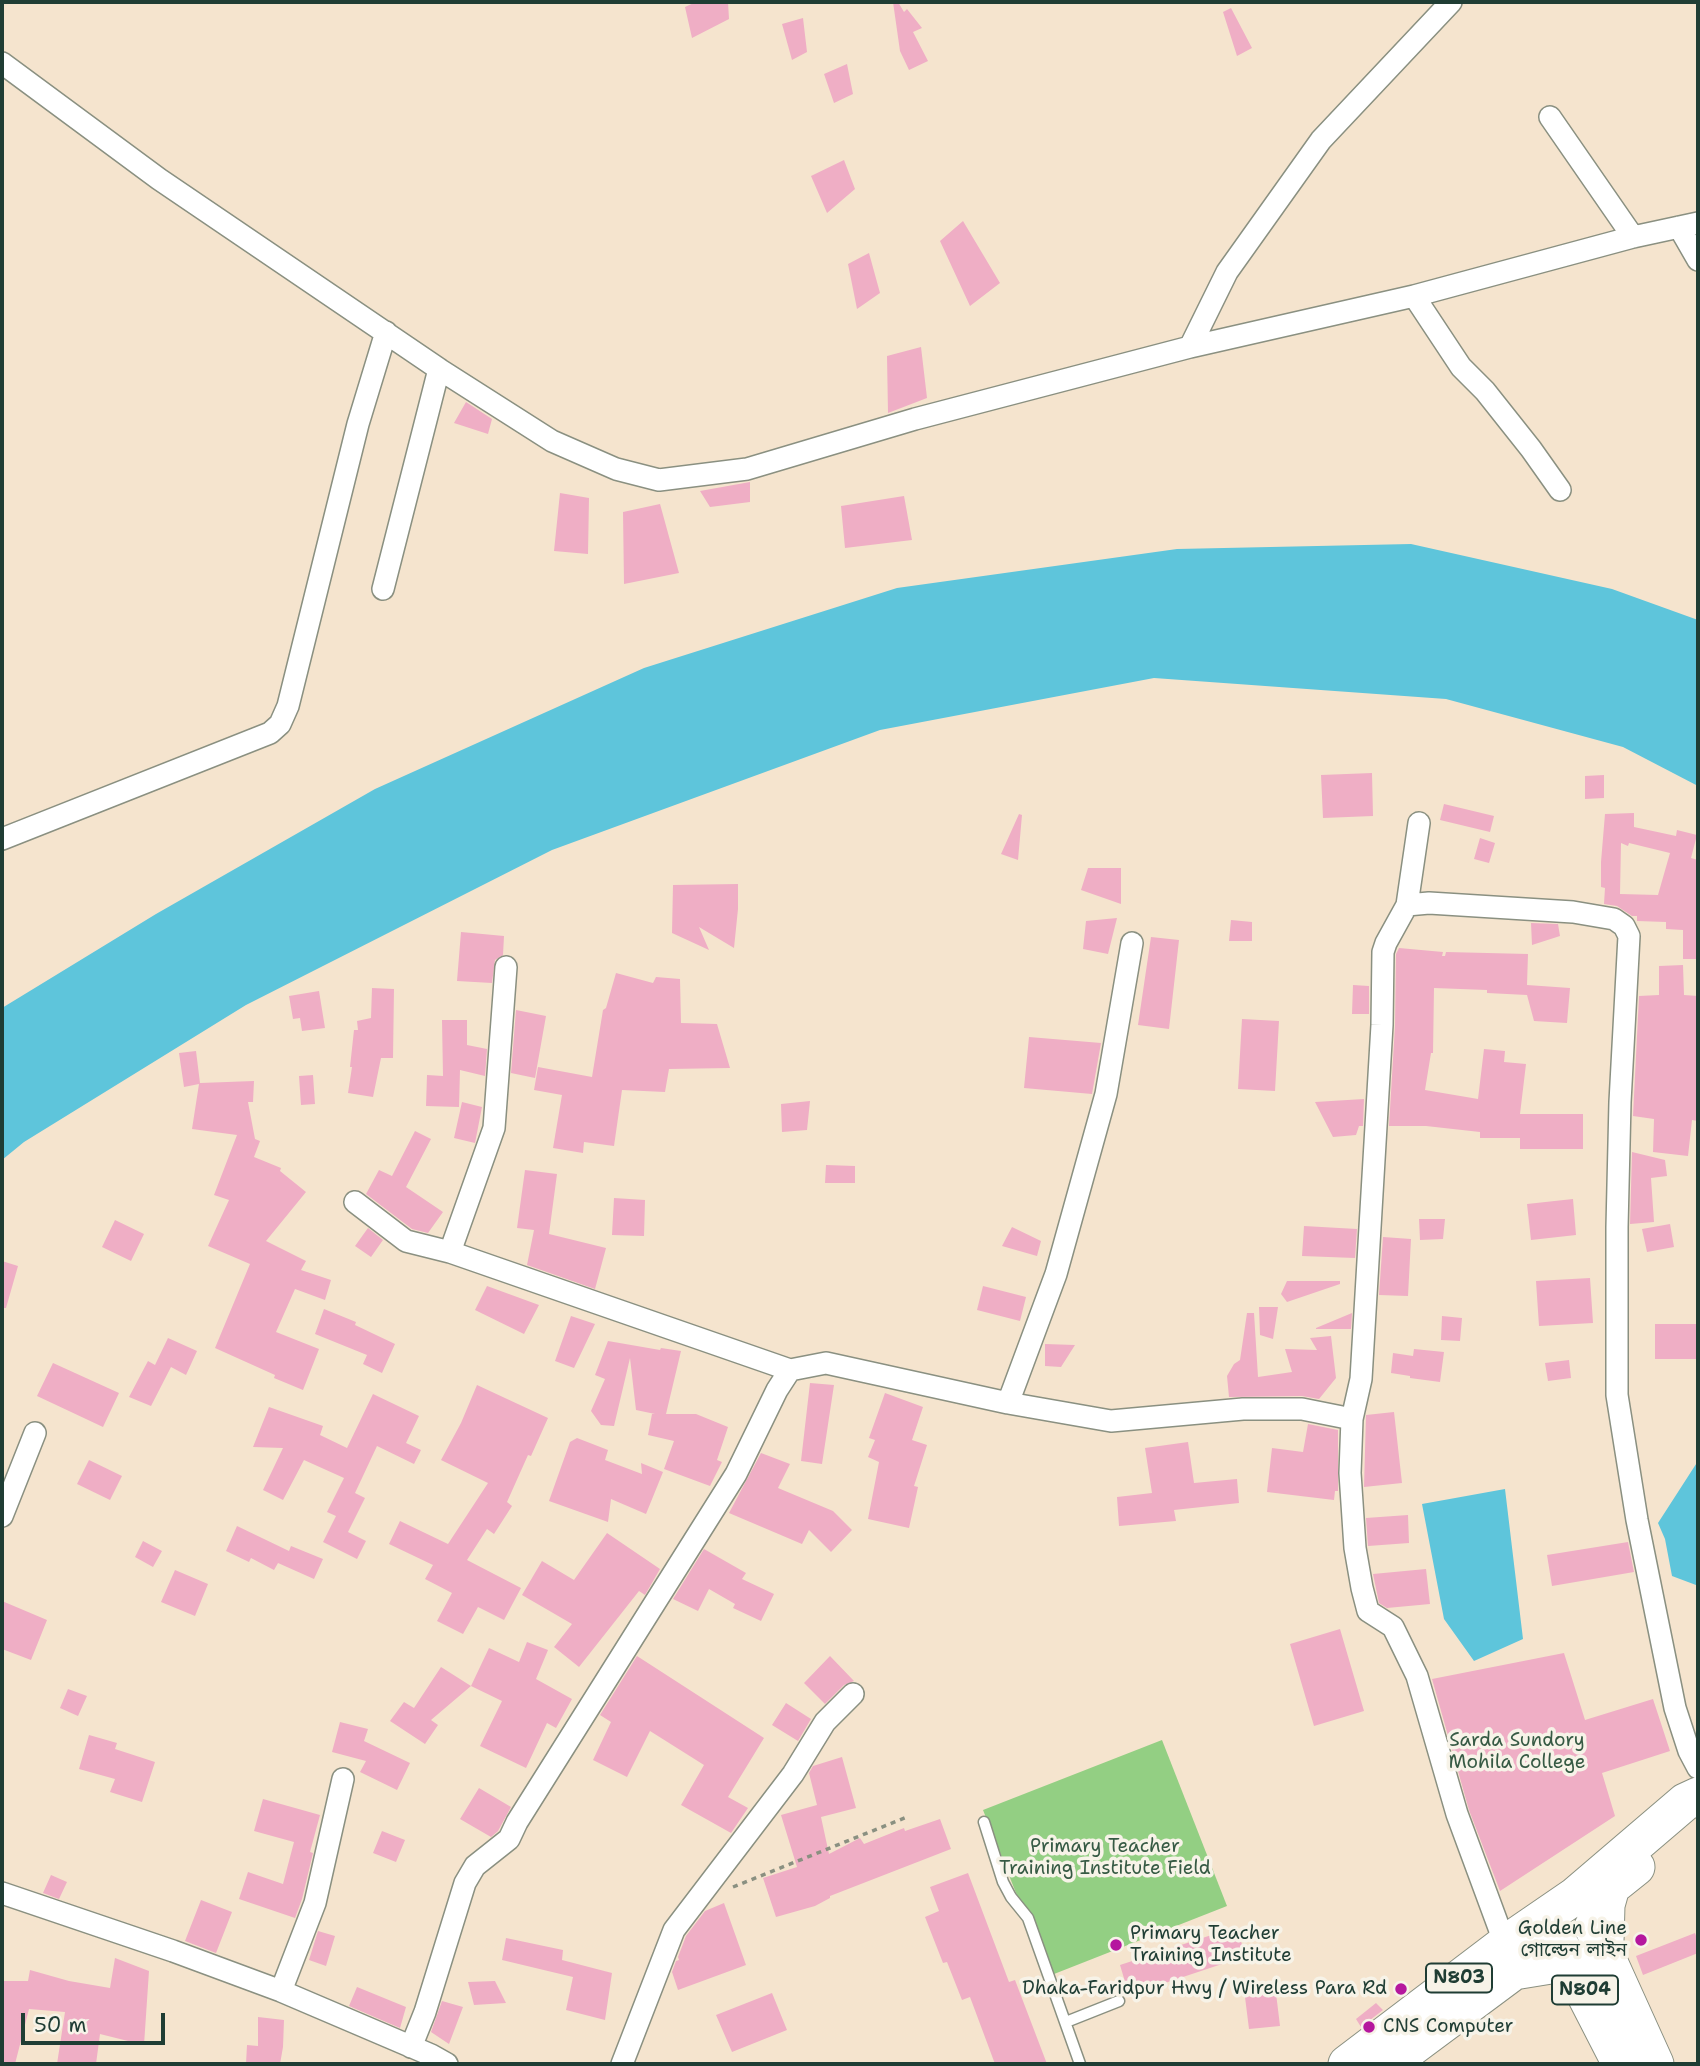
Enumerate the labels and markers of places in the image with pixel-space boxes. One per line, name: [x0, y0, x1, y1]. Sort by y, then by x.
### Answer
place label: Golden Line গোল্ডেন লাইন: [1518, 1918, 1627, 1962]
place label: Primary Teacher Training Institute: [1130, 1923, 1292, 1967]
marker: Golden Line গোল্ডেন লাইন: [1633, 1932, 1649, 1948]
marker: Primary Teacher Training Institute: [1108, 1937, 1124, 1953]
place label: Dhaka-Faridpur Hwy / Wireless Para Rd: [1022, 1978, 1387, 2000]
marker: Dhaka-Faridpur Hwy / Wireless Para Rd: [1393, 1981, 1409, 1997]
place label: CNS Computer: [1383, 2016, 1514, 2038]
marker: CNS Computer: [1361, 2019, 1377, 2035]

